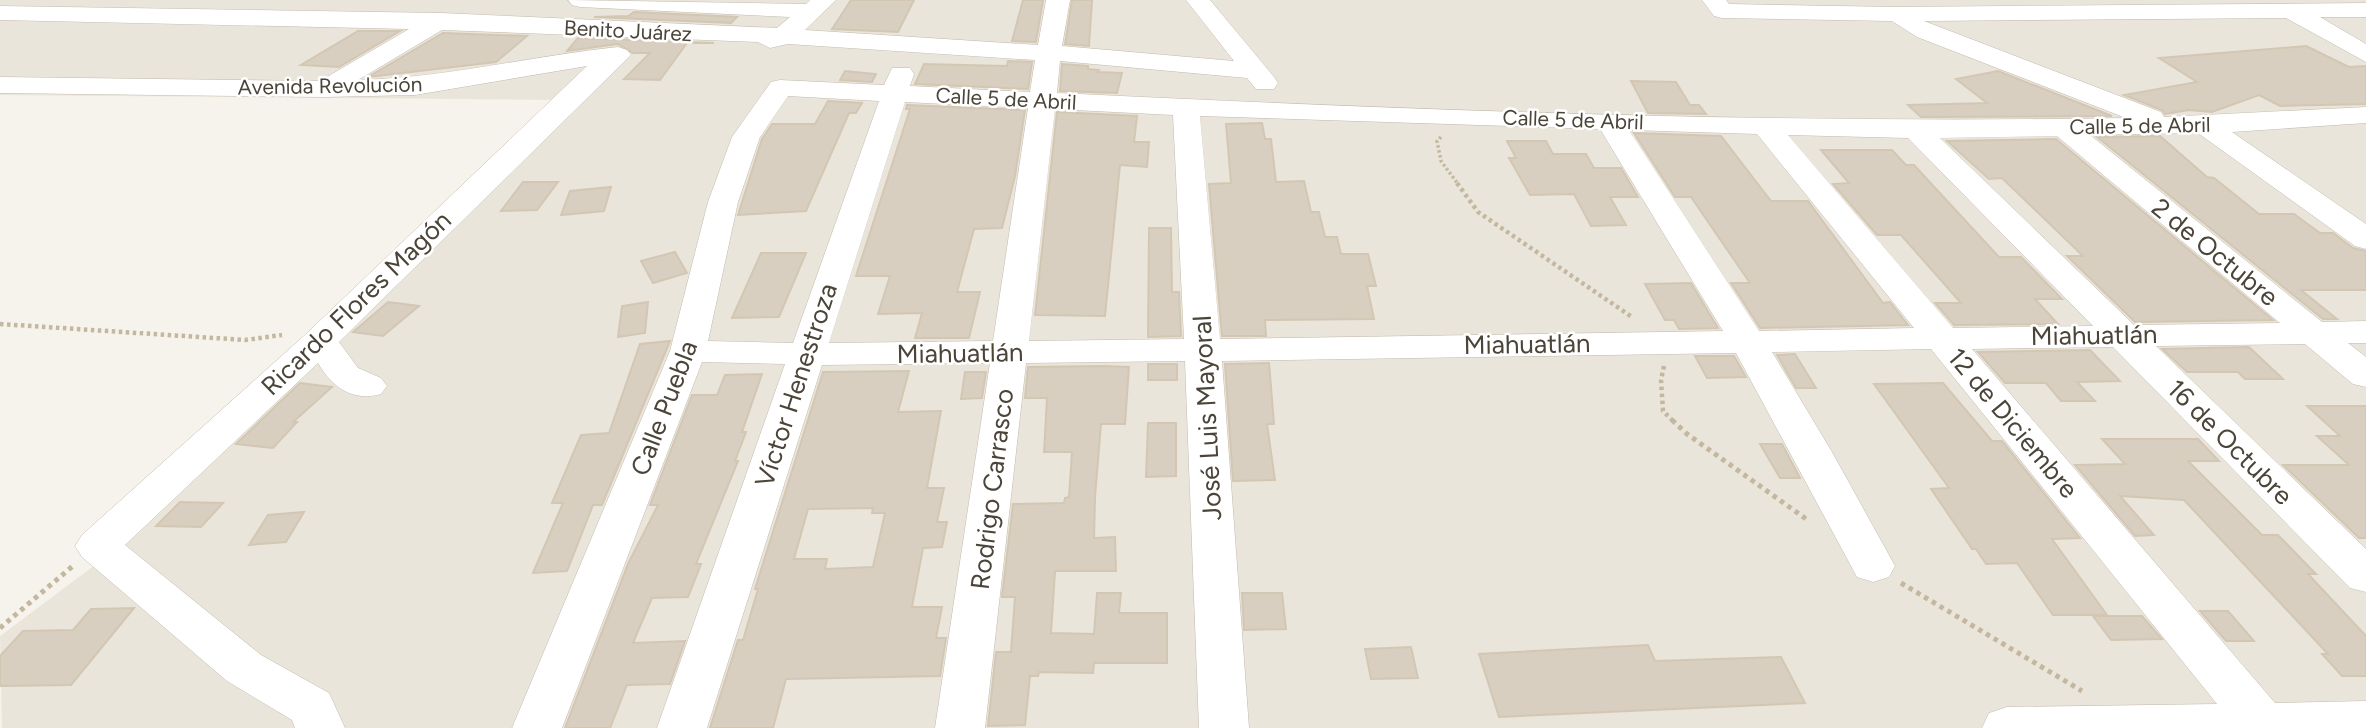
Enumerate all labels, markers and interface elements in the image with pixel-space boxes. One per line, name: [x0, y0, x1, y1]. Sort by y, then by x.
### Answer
street label: Benito Juárez: [563, 15, 693, 46]
street label: Avenida Revolución: [238, 71, 422, 100]
street label: Calle 5 de Abril: [935, 82, 1077, 115]
street label: Calle 5 de Abril: [1502, 105, 1644, 134]
street label: Calle 5 de Abril: [2069, 112, 2211, 139]
street label: 2 de Octubre: [2145, 191, 2285, 313]
street label: Ricardo Flores Magón: [254, 204, 458, 402]
street label: Víctor Henestroza: [748, 279, 844, 491]
street label: José Luis Mayoral: [1186, 315, 1228, 521]
street label: Miahuatlán: [2030, 318, 2158, 352]
street label: Miahuatlán: [1463, 327, 1591, 361]
street label: Calle Puebla: [624, 336, 704, 480]
street label: Miahuatlán: [896, 336, 1024, 370]
street label: 12 de Diciembre: [1941, 341, 2085, 505]
street label: 16 de Octubre: [2161, 373, 2299, 511]
street label: Rodrigo Carrasco: [964, 387, 1020, 591]

